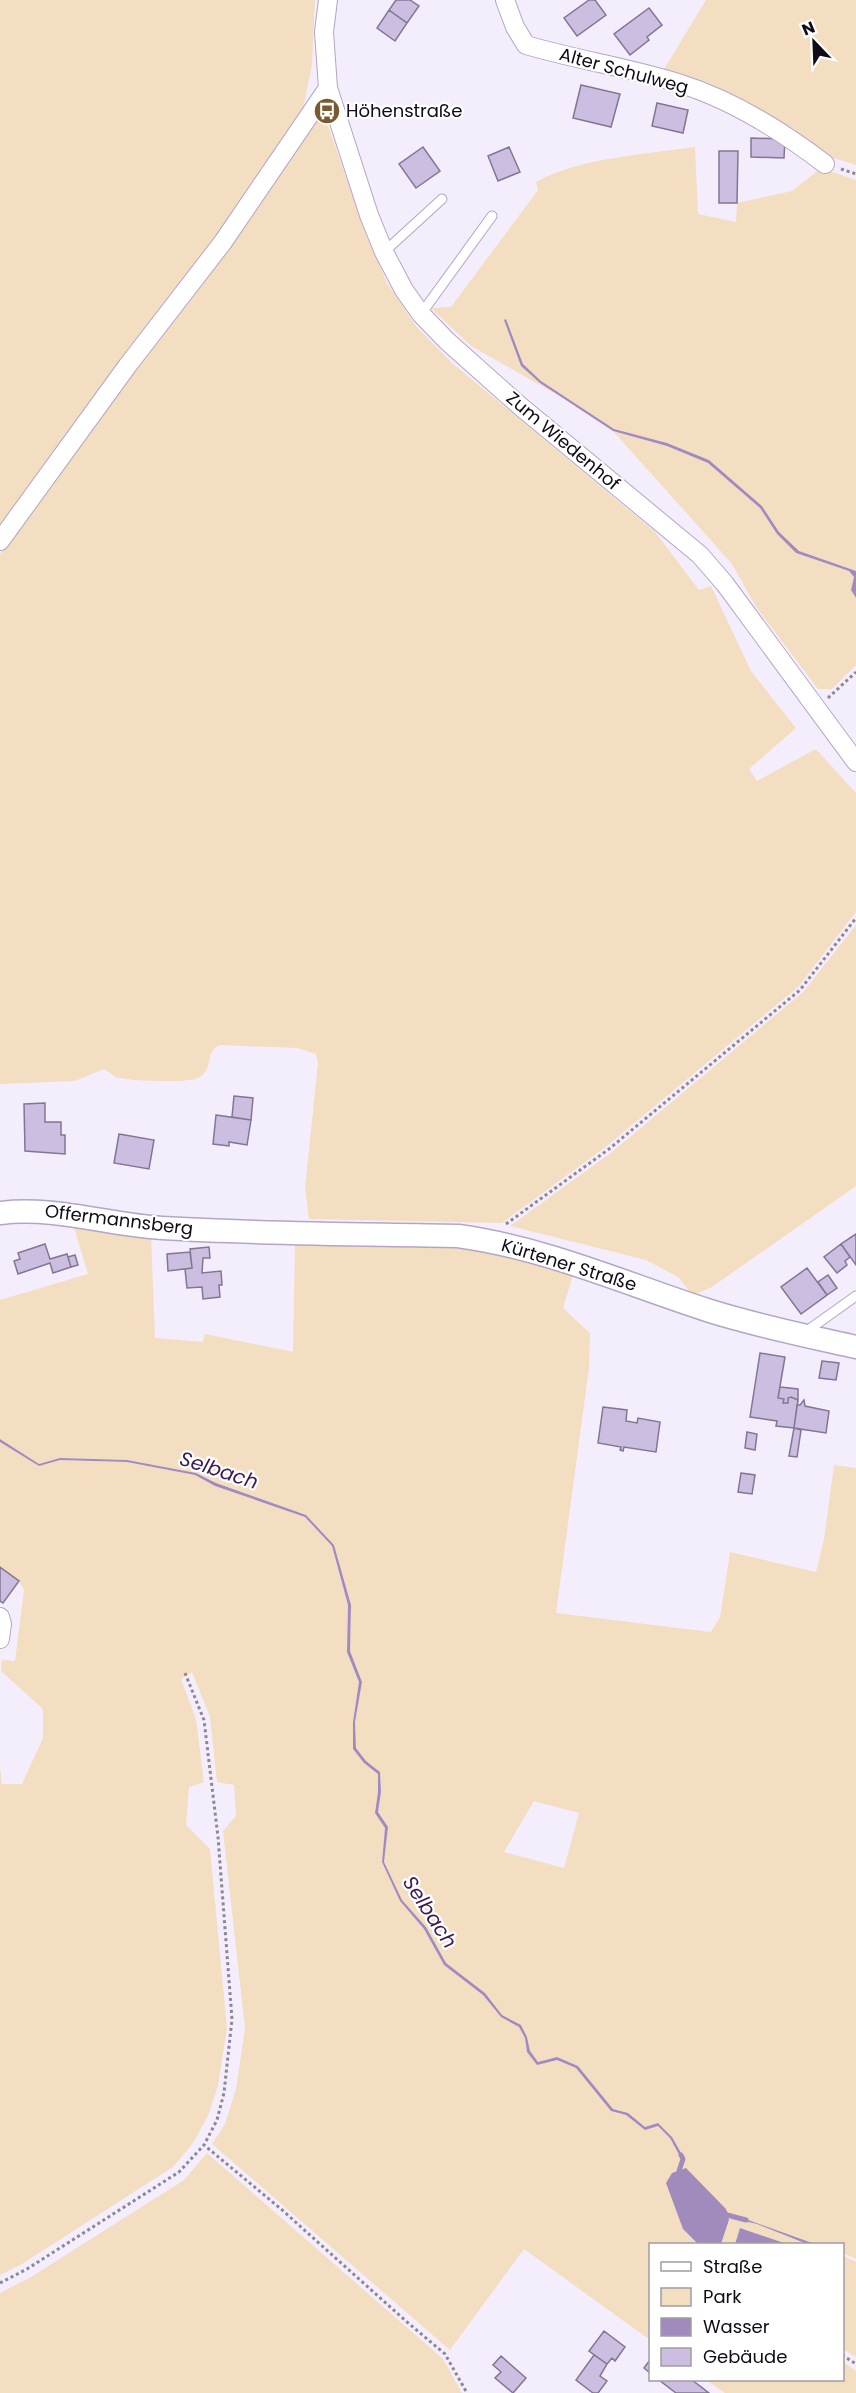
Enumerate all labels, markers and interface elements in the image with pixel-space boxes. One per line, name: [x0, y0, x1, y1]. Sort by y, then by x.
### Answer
north arrow: [784, 12, 844, 72]
text: N: [798, 16, 818, 42]
street label: Alter Schulweg: [557, 41, 692, 100]
bus stop icon: Höhenstraße: [312, 96, 342, 126]
place label: Höhenstraße: [346, 98, 462, 123]
street label: Zum Wiedenhof: [501, 386, 626, 496]
street label: Offermannsberg: [43, 1198, 195, 1241]
street label: Kürtener Straße: [498, 1232, 640, 1297]
water label: Selbach: [176, 1444, 262, 1496]
water label: Selbach: [396, 1870, 464, 1954]
legend: [649, 2243, 844, 2381]
text: Straße: [703, 2254, 762, 2279]
text: Park: [703, 2284, 742, 2309]
text: Wasser: [703, 2314, 770, 2339]
text: Gebäude: [703, 2344, 787, 2369]

